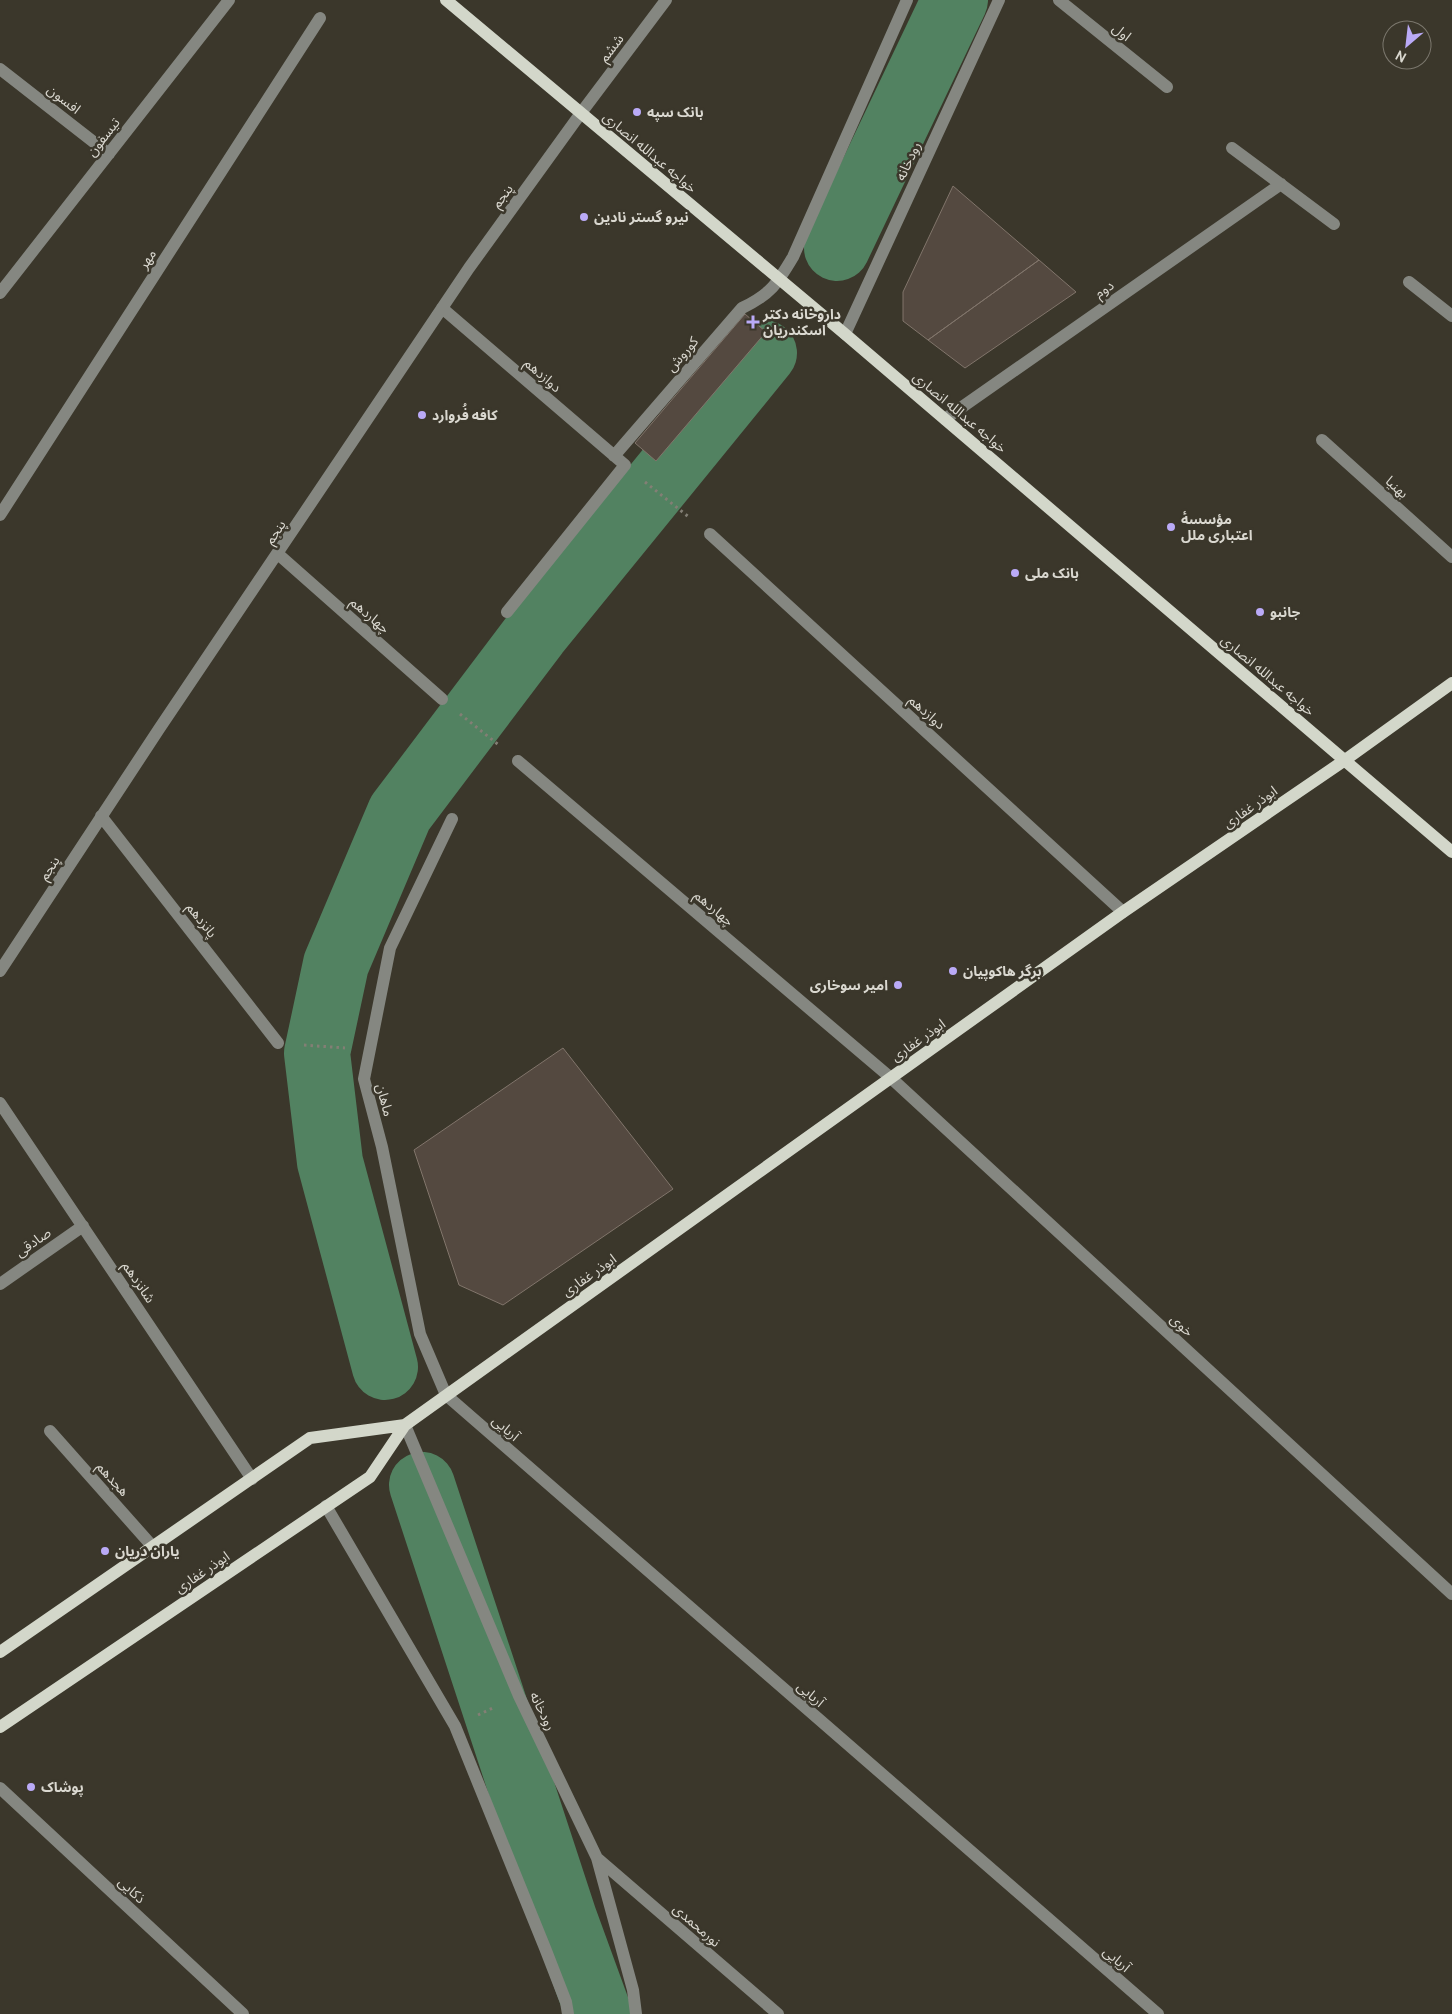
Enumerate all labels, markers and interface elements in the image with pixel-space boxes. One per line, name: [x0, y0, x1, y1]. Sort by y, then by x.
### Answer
street label: اول: [1109, 19, 1135, 45]
north arrow: [1382, 20, 1432, 70]
street label: ششم: [595, 30, 629, 67]
text: N: [1392, 46, 1409, 67]
street label: افسون: [44, 80, 84, 118]
place label: بانک سپه: [647, 103, 704, 122]
marker: بانک سپه: [631, 106, 643, 118]
street label: خواجه عبدالله انصاری: [599, 107, 701, 197]
street label: تیسفون: [82, 114, 124, 160]
street label: رودخانه: [891, 139, 925, 183]
street label: پنجم: [487, 180, 518, 213]
place label: نیرو گستر نادین: [594, 208, 689, 226]
marker: نیرو گستر نادین: [578, 211, 590, 223]
street label: مهر: [133, 246, 160, 273]
street label: دوم: [1091, 276, 1119, 304]
place label: داروخانه دکتر اسکندریان: [762, 305, 841, 339]
marker: داروخانه دکتر اسکندریان: [747, 316, 759, 328]
street label: کوروش: [662, 333, 702, 375]
street label: دوازدهم: [519, 354, 566, 398]
street label: خواجه عبدالله انصاری: [909, 367, 1011, 457]
place label: کافه فُروارد: [432, 403, 498, 424]
marker: کافه فُروارد: [416, 409, 428, 421]
street label: بهنیا: [1382, 472, 1412, 502]
place label: مؤسسهٔ اعتباری ملل: [1181, 510, 1253, 544]
street label: پنجم: [260, 516, 291, 549]
marker: مؤسسهٔ اعتباری ملل: [1165, 521, 1177, 533]
place label: بانک ملی: [1025, 564, 1079, 582]
marker: بانک ملی: [1009, 567, 1021, 579]
street label: چهاردهم: [345, 593, 394, 639]
place label: جانبو: [1270, 603, 1301, 621]
marker: جانبو: [1254, 606, 1266, 618]
street label: خواجه عبدالله انصاری: [1217, 630, 1319, 720]
street label: دوازدهم: [903, 691, 949, 735]
street label: ابوذر غفاری: [1219, 782, 1281, 832]
street label: پنجم: [34, 852, 65, 885]
street label: چهاردهم: [689, 886, 738, 931]
street label: پانزدهم: [181, 899, 221, 942]
place label: برگر هاکوپیان: [963, 962, 1042, 981]
marker: برگر هاکوپیان: [947, 965, 959, 977]
place label: امیر سوخاری: [810, 976, 888, 994]
marker: امیر سوخاری: [892, 979, 904, 991]
street label: ابوذر غفاری: [887, 1015, 949, 1065]
street label: ماهان: [372, 1082, 398, 1118]
street label: صادقی: [11, 1223, 55, 1261]
street label: ابوذر غفاری: [558, 1250, 620, 1300]
street label: شانزدهم: [117, 1258, 159, 1307]
street label: خوی: [1167, 1310, 1197, 1340]
street label: آریایی: [488, 1411, 524, 1445]
street label: هجدهم: [91, 1458, 133, 1501]
place label: یاران دریان: [115, 1542, 180, 1560]
marker: یاران دریان: [99, 1545, 111, 1557]
street label: ابوذر غفاری: [171, 1547, 233, 1597]
street label: آریایی: [793, 1677, 829, 1711]
street label: رودخانه: [526, 1689, 560, 1733]
place label: پوشاک: [41, 1778, 84, 1797]
marker: پوشاک: [25, 1781, 37, 1793]
street label: ذکایی: [115, 1873, 150, 1907]
street label: نورمحمدی: [669, 1899, 725, 1951]
street label: آریایی: [1099, 1942, 1135, 1976]

